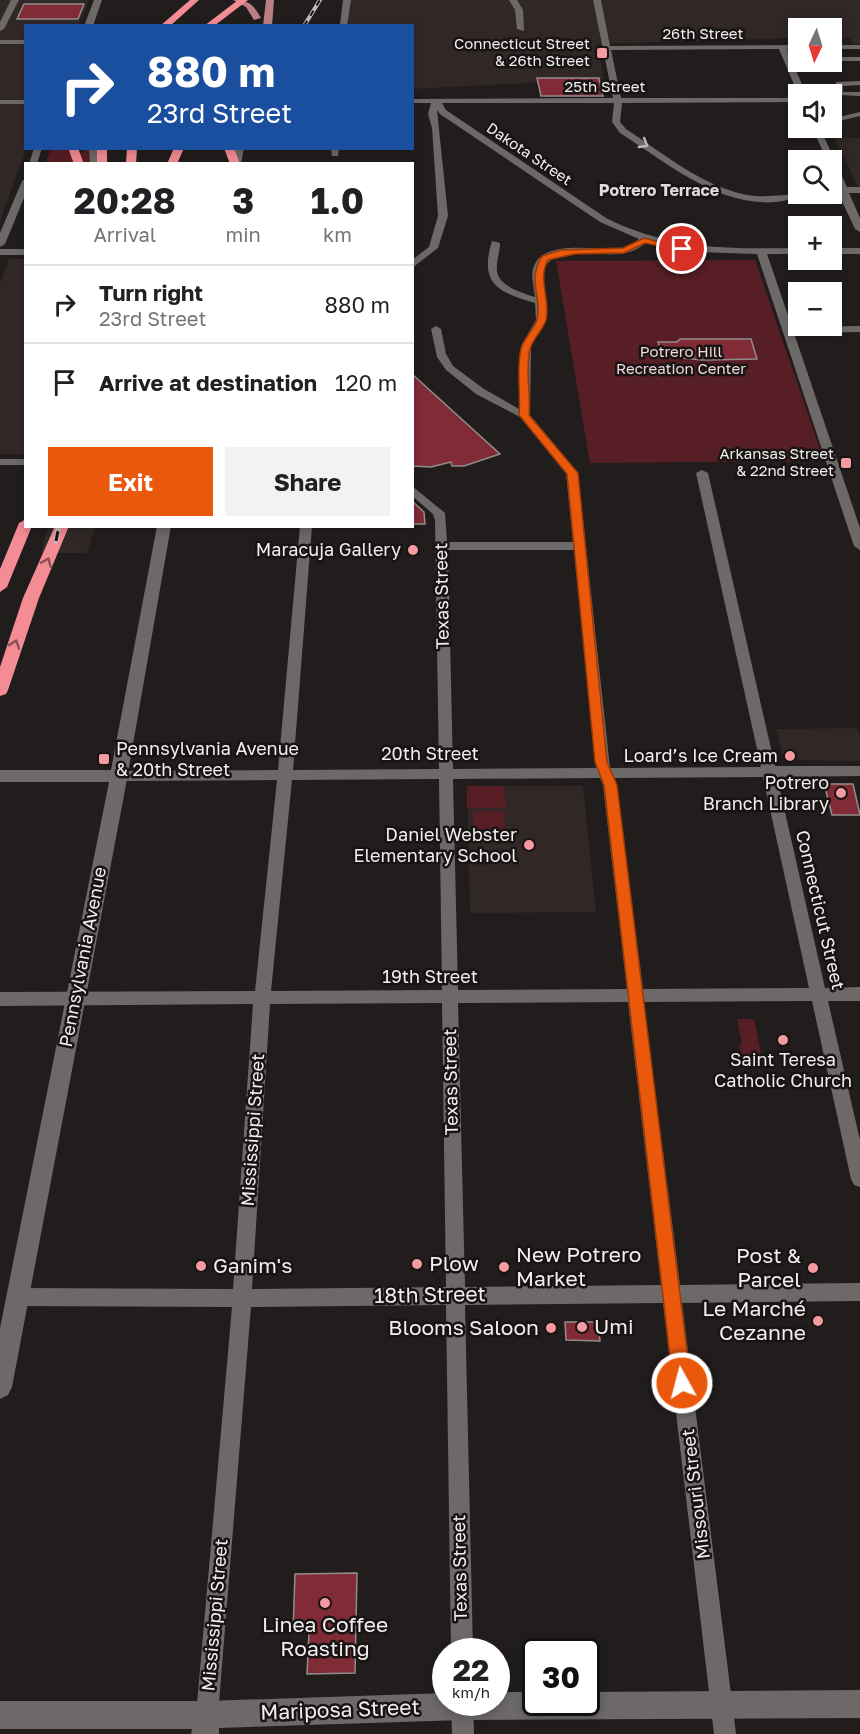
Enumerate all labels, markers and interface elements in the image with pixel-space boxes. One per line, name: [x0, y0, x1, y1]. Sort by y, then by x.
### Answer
north arrow: [788, 18, 842, 72]
map controls: [788, 18, 842, 336]
street label: 26th Street: [662, 24, 744, 42]
place label: Connecticut Street & 26th Street: [454, 34, 590, 69]
text: 880 m: [147, 46, 275, 96]
marker: Connecticut Street & 26th Street: [595, 46, 609, 60]
icon: right: [48, 48, 126, 126]
street label: 25th Street: [565, 77, 645, 95]
button: sound: [788, 84, 842, 138]
text: 23rd Street: [147, 97, 292, 129]
street label: Dakota Street: [484, 118, 576, 188]
one-way arrow: [638, 137, 648, 149]
button: search: [788, 150, 842, 204]
text: 20:28: [74, 179, 176, 222]
text: 3: [232, 179, 254, 222]
text: 1.0: [311, 179, 364, 222]
district label: Potrero Terrace: [599, 180, 719, 200]
button: +: [788, 216, 842, 270]
text: Arrival: [93, 222, 156, 246]
text: min: [226, 222, 261, 246]
text: km: [323, 222, 352, 246]
pin: [656, 223, 707, 274]
icon: arrive: [665, 232, 698, 265]
text: Turn right: [99, 279, 203, 306]
button: −: [788, 282, 842, 336]
icon: right: [48, 288, 81, 321]
text: 880 m: [325, 291, 390, 318]
text: 23rd Street: [99, 306, 206, 330]
park label: Potrero Hill Recreation Center: [616, 342, 746, 377]
icon: arrive: [48, 366, 81, 399]
text: Arrive at destination: [99, 369, 317, 396]
text: 120 m: [335, 369, 397, 396]
place label: Arkansas Street & 22nd Street: [720, 444, 834, 479]
button: Exit: [48, 447, 213, 516]
button: Share: [225, 447, 390, 516]
marker: Arkansas Street & 22nd Street: [839, 456, 853, 470]
place label: Maracuja Gallery: [256, 538, 401, 560]
street label: Texas Street: [429, 542, 453, 650]
marker: Maracuja Gallery: [406, 543, 420, 557]
one-way arrow: [40, 558, 52, 569]
one-way arrow: [8, 639, 21, 650]
place label: Pennsylvania Avenue & 20th Street: [116, 737, 299, 780]
street label: 20th Street: [381, 742, 479, 764]
place label: Loard’s Ice Cream: [624, 744, 778, 766]
marker: Loard’s Ice Cream: [783, 749, 797, 763]
marker: Pennsylvania Avenue & 20th Street: [97, 752, 111, 766]
place label: Potrero Branch Library: [703, 771, 829, 814]
marker: Potrero Branch Library: [834, 786, 848, 800]
place label: Daniel Webster Elementary School: [353, 823, 517, 866]
street label: Connecticut Street: [792, 828, 850, 992]
marker: Daniel Webster Elementary School: [522, 838, 536, 852]
street label: Pennsylvania Avenue: [54, 865, 110, 1049]
street label: 19th Street: [382, 965, 478, 987]
street label: Texas Street: [438, 1028, 462, 1136]
marker: Saint Teresa Catholic Church: [776, 1033, 790, 1047]
place label: Saint Teresa Catholic Church: [714, 1048, 852, 1091]
street label: Mississippi Street: [236, 1053, 268, 1207]
place label: New Potrero Market: [516, 1241, 641, 1291]
place label: Post & Parcel: [736, 1242, 801, 1292]
place label: Plow: [429, 1250, 479, 1276]
place label: Ganim's: [213, 1252, 292, 1278]
marker: Plow: [410, 1257, 424, 1271]
marker: Ganim's: [194, 1259, 208, 1273]
marker: New Potrero Market: [497, 1260, 511, 1274]
marker: Post & Parcel: [806, 1261, 820, 1275]
street label: 18th Street: [374, 1280, 486, 1308]
place label: Le Marché Cezanne: [702, 1295, 806, 1345]
place label: Umi: [594, 1313, 634, 1339]
place label: Blooms Saloon: [388, 1314, 539, 1340]
marker: Le Marché Cezanne: [811, 1314, 825, 1328]
marker: Umi: [575, 1320, 589, 1334]
marker: Blooms Saloon: [544, 1321, 558, 1335]
position arrow: [650, 1351, 714, 1415]
street label: Missouri Street: [676, 1428, 714, 1560]
street label: Texas Street: [447, 1514, 471, 1622]
street label: Mississippi Street: [196, 1538, 232, 1692]
marker: Linea Coffee Roasting: [318, 1596, 332, 1610]
place label: Linea Coffee Roasting: [262, 1611, 388, 1661]
speed limit sign: 30: [522, 1638, 600, 1716]
text: 22: [453, 1652, 489, 1688]
text: km/h: [452, 1683, 490, 1701]
street label: Mariposa Street: [260, 1693, 420, 1725]

